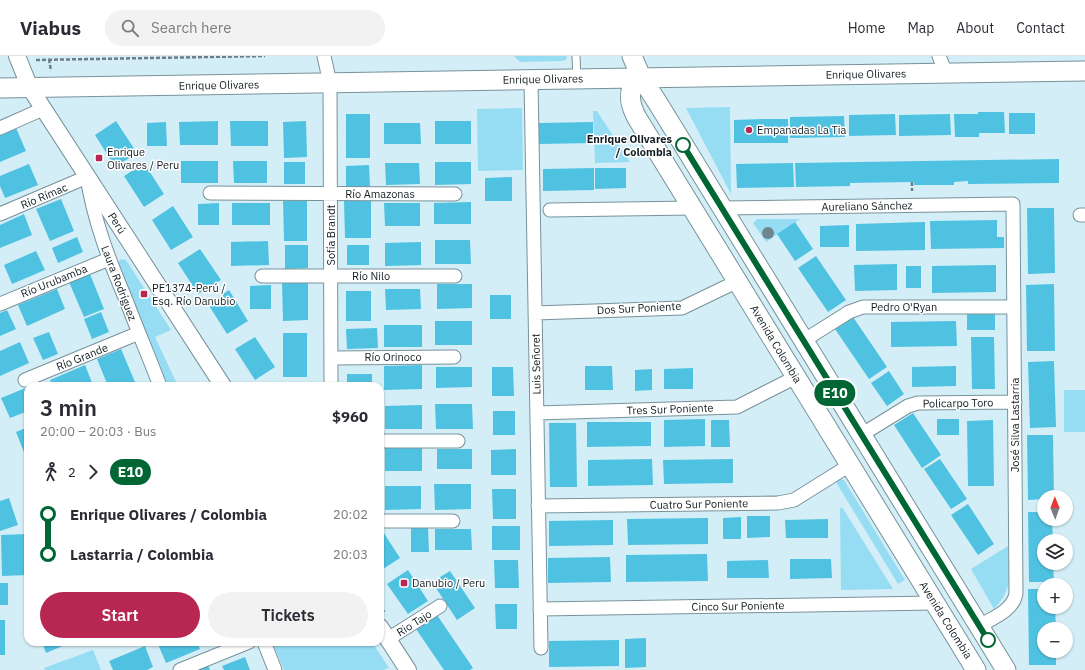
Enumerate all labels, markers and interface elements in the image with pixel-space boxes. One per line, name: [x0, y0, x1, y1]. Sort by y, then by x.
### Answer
search box: [105, 10, 385, 46]
text: Viabus: [20, 16, 81, 40]
icon: search: [119, 17, 141, 39]
text: Search here: [151, 18, 231, 37]
text: Home: [848, 19, 885, 37]
text: Map: [907, 19, 934, 37]
text: About: [956, 19, 994, 37]
text: Contact: [1016, 19, 1065, 37]
street label: Enrique Olivares: [825, 66, 907, 82]
street label: Enrique Olivares: [502, 71, 584, 87]
street label: Enrique Olivares: [178, 77, 260, 93]
place label: Empanadas La Tia: [757, 123, 847, 137]
marker: Empanadas La Tia: [744, 125, 754, 135]
place label: Enrique Olivares / Colombia: [587, 132, 672, 159]
marker: Enrique Olivares / Colombia: [675, 137, 691, 153]
place label: Enrique Olivares / Peru: [107, 145, 179, 172]
marker: Enrique Olivares / Peru: [94, 153, 104, 163]
street label: Río Rímac: [19, 180, 70, 212]
street label: Río Amazonas: [345, 187, 415, 201]
street label: Aureliano Sánchez: [821, 198, 913, 214]
street label: Sofía Brandt: [324, 204, 338, 265]
street label: Perú: [105, 210, 129, 236]
street label: Laura Rodríguez: [98, 243, 140, 323]
street label: Río Urubamba: [19, 261, 89, 301]
street label: Río Nilo: [352, 269, 390, 283]
place label: PE1374-Perú / Esq. Río Danubio: [152, 281, 235, 308]
marker: PE1374-Perú / Esq. Río Danubio: [139, 289, 149, 299]
street label: Dos Sur Poniente: [596, 299, 682, 317]
street label: Pedro O'Ryan: [871, 300, 937, 314]
street label: Avenida Colombia: [747, 302, 805, 386]
street label: Luis Señoret: [528, 333, 544, 395]
street label: Río Grande: [54, 340, 110, 374]
street label: Río Orinoco: [364, 350, 422, 364]
street label: José Silva Lastarria: [1008, 378, 1022, 472]
line badge: E10: [812, 380, 858, 406]
text: E10: [822, 384, 848, 402]
text: 3 min: [40, 393, 97, 422]
street label: Policarpo Toro: [922, 395, 994, 411]
street label: Tres Sur Poniente: [626, 400, 714, 418]
text: $960: [332, 407, 368, 426]
text: 20:00 – 20:03 · Bus: [40, 423, 156, 440]
icon: walk: [40, 461, 62, 483]
icon: forward: [82, 461, 104, 483]
text: E10: [118, 463, 143, 481]
text: 2: [68, 464, 76, 481]
north arrow: [1037, 490, 1073, 526]
map controls: [1037, 490, 1073, 658]
street label: Cuatro Sur Poniente: [650, 496, 748, 512]
text: Enrique Olivares / Colombia: [70, 505, 267, 524]
text: 20:02: [333, 506, 368, 523]
button: layers: [1037, 534, 1073, 570]
text: Lastarria / Colombia: [70, 545, 214, 564]
text: 20:03: [333, 546, 368, 563]
place label: Danubio / Peru: [412, 576, 485, 590]
marker: Danubio / Peru: [399, 578, 409, 588]
button: +: [1037, 578, 1073, 614]
street label: Avenida Colombia: [917, 579, 976, 661]
button: Start: [40, 592, 200, 638]
button: Tickets: [208, 592, 368, 638]
street label: Cinco Sur Poniente: [691, 598, 785, 614]
street label: Rio Tajo: [394, 607, 434, 639]
button: −: [1037, 622, 1073, 658]
unlabelled marker: [980, 632, 996, 648]

